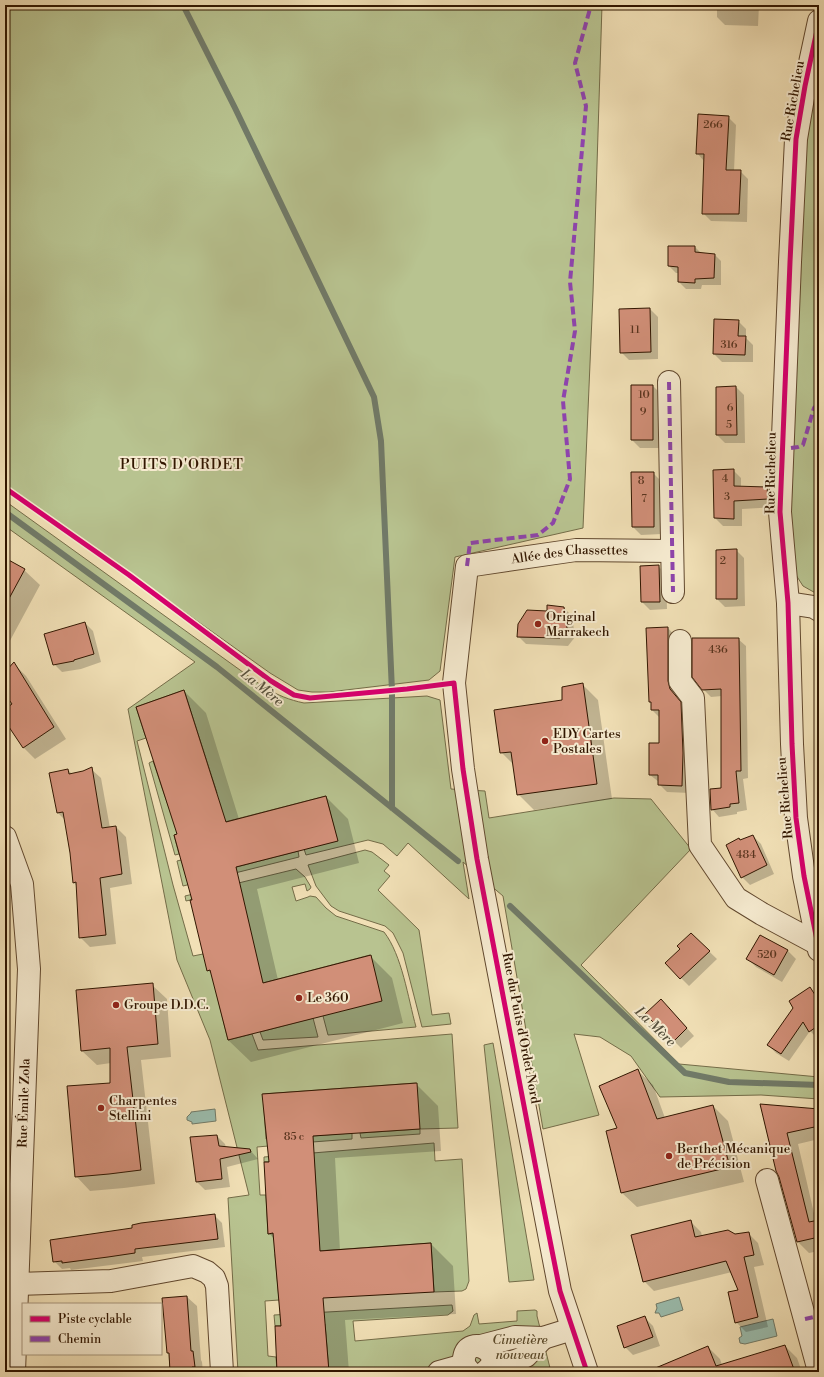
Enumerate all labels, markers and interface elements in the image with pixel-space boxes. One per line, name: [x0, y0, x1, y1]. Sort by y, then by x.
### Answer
street label: Rue Richelieu: [778, 59, 808, 143]
house number: 266: [703, 118, 723, 132]
house number: 11: [630, 323, 640, 337]
house number: 316: [721, 338, 738, 352]
house number: 10: [638, 388, 650, 402]
house number: 6: [727, 401, 734, 415]
house number: 9: [640, 405, 647, 419]
house number: 5: [726, 418, 732, 432]
street label: Rue Richelieu: [762, 431, 780, 514]
district label: PUITS D'ORDET: [120, 456, 244, 474]
house number: 4: [722, 472, 729, 486]
house number: 8: [638, 474, 645, 488]
house number: 3: [724, 490, 730, 504]
house number: 7: [641, 492, 647, 506]
street label: Allée des Chassettes: [509, 542, 628, 568]
house number: 2: [720, 554, 726, 568]
place label: Original Marrakech: [546, 609, 610, 640]
marker: Original Marrakech: [533, 619, 543, 629]
house number: 436: [708, 643, 728, 657]
water label: La Mère: [236, 665, 287, 711]
place label: EDY Cartes Postales: [553, 726, 621, 757]
marker: EDY Cartes Postales: [540, 736, 550, 746]
street label: Rue Richelieu: [773, 756, 797, 839]
house number: 484: [736, 848, 756, 862]
house number: 520: [757, 948, 777, 962]
street label: Rue du Puits d'Ordet Nord: [498, 951, 544, 1105]
place label: Le 360: [307, 990, 349, 1006]
marker: Le 360: [294, 993, 304, 1003]
place label: Groupe D.D.C.: [124, 997, 209, 1013]
marker: Groupe D.D.C.: [111, 1000, 121, 1010]
water label: La Mère: [630, 1002, 680, 1051]
street label: Rue Émile Zola: [13, 1058, 34, 1148]
place label: Charpentes Stellini: [109, 1093, 177, 1124]
marker: Charpentes Stellini: [96, 1103, 106, 1113]
house number: 85 e: [284, 1130, 305, 1144]
place label: Berthet Mécanique de Précision: [676, 1141, 791, 1172]
marker: Berthet Mécanique de Précision: [664, 1151, 674, 1161]
legend: [22, 1303, 162, 1355]
text: Piste cyclable: [58, 1312, 132, 1327]
text: Chemin: [58, 1332, 101, 1347]
park label: Cimetière nouveau: [492, 1332, 548, 1363]

